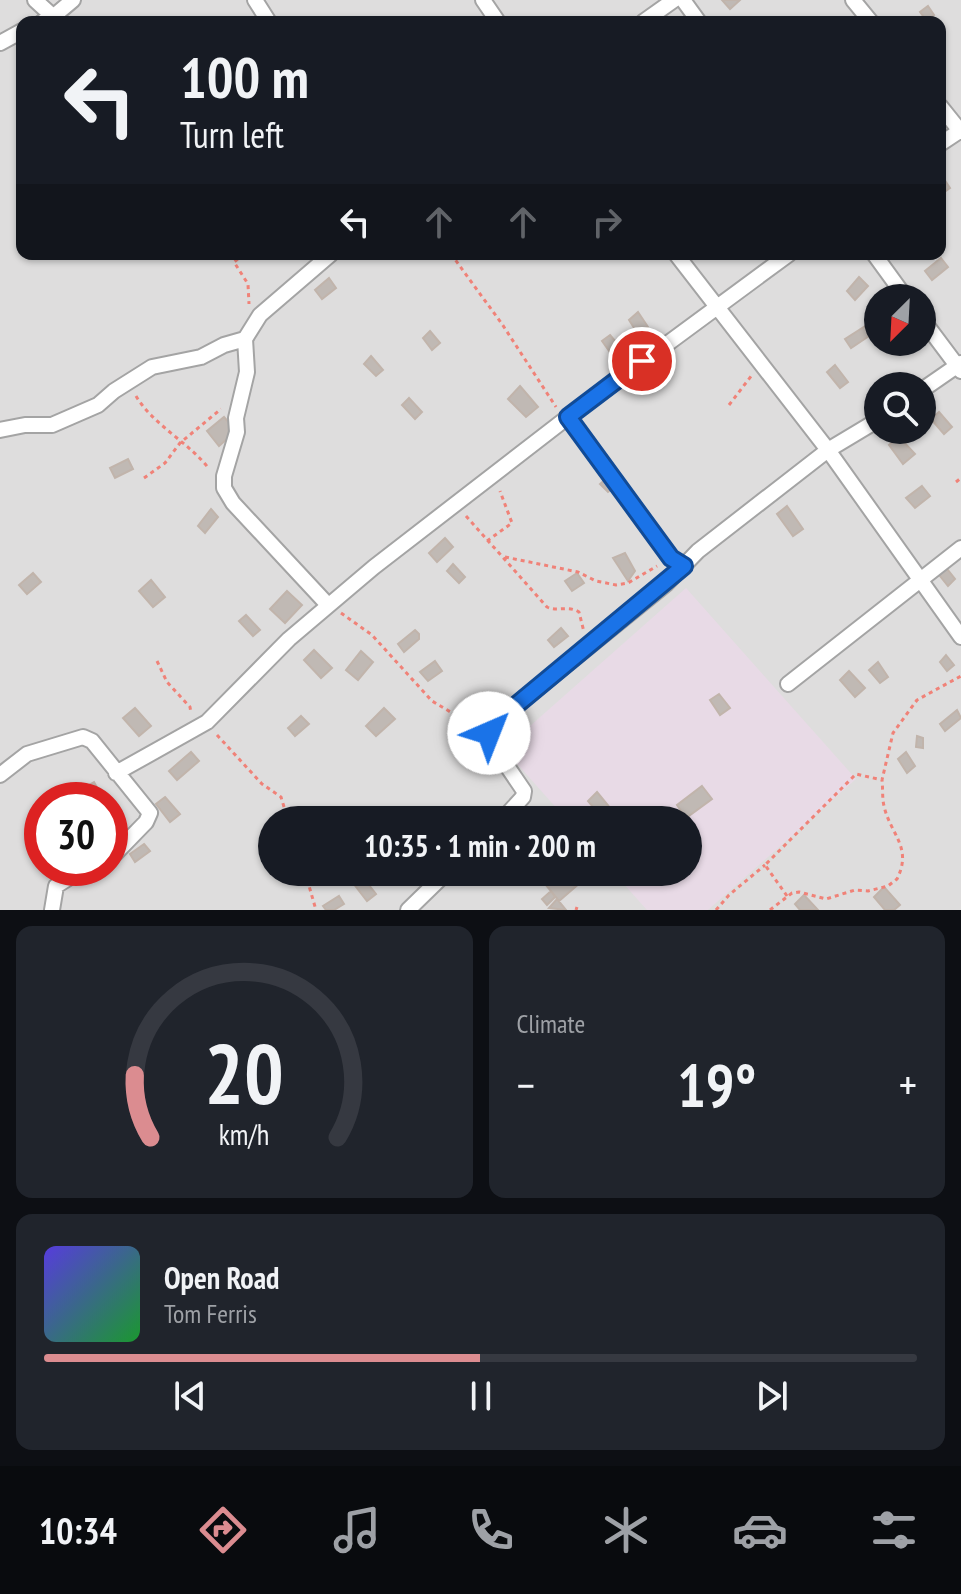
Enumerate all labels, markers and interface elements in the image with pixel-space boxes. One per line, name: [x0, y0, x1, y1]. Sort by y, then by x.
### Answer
text: 100 m: [180, 41, 309, 113]
icon: left: [48, 48, 152, 152]
text: Turn left: [180, 111, 284, 158]
icon: left: [333, 200, 377, 244]
icon: ahead: [417, 200, 461, 244]
icon: ahead: [501, 200, 545, 244]
icon: right: [585, 200, 629, 244]
north arrow: [864, 284, 936, 356]
map controls: [864, 284, 936, 444]
pin: [608, 327, 676, 395]
icon: arrive: [620, 339, 664, 383]
button: search: [864, 372, 936, 444]
position arrow: [447, 691, 531, 775]
speed limit sign: 30: [24, 782, 128, 886]
text: 10:35 · 1 min · 200 m: [364, 826, 596, 865]
text: Climate: [517, 1007, 585, 1040]
text: 20: [204, 1019, 284, 1127]
text: 19°: [677, 1046, 756, 1124]
text: −: [517, 1056, 535, 1113]
text: +: [899, 1056, 917, 1113]
text: km/h: [219, 1116, 270, 1153]
text: Open Road: [164, 1258, 279, 1297]
text: Tom Ferris: [164, 1297, 257, 1330]
icon: previous: [168, 1374, 212, 1418]
icon: pause: [459, 1374, 503, 1418]
icon: next: [750, 1374, 794, 1418]
icon: directions: [195, 1502, 251, 1558]
icon: music: [329, 1502, 385, 1558]
icon: phone: [463, 1502, 519, 1558]
icon: climate: [598, 1502, 654, 1558]
icon: car: [732, 1502, 788, 1558]
icon: filters: [866, 1502, 922, 1558]
text: 10:34: [39, 1507, 117, 1554]

